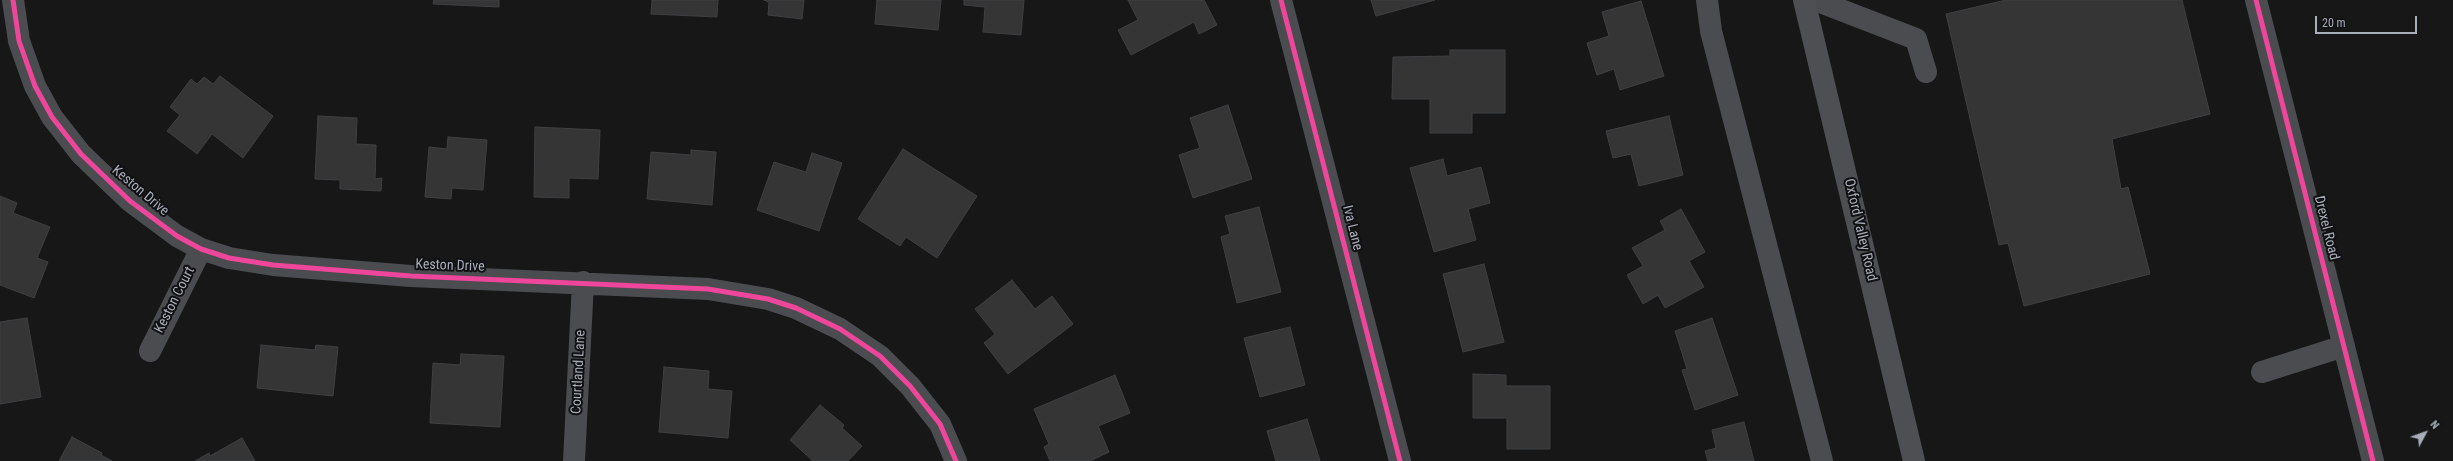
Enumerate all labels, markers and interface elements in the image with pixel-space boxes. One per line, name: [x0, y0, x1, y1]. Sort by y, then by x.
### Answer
scale bar: [2317, 8, 2419, 34]
text: 20 m: [2322, 16, 2346, 30]
street label: Keston Drive: [108, 162, 172, 220]
street label: Oxford Valley Road: [1840, 177, 1880, 283]
street label: Drexel Road: [2310, 194, 2342, 262]
street label: Iva Lane: [1338, 204, 1366, 252]
street label: Keston Drive: [415, 256, 485, 276]
street label: Keston Court: [151, 264, 199, 336]
street label: Courtland Lane: [568, 330, 590, 414]
north arrow: [2405, 413, 2445, 453]
text: N: [2427, 418, 2442, 432]

